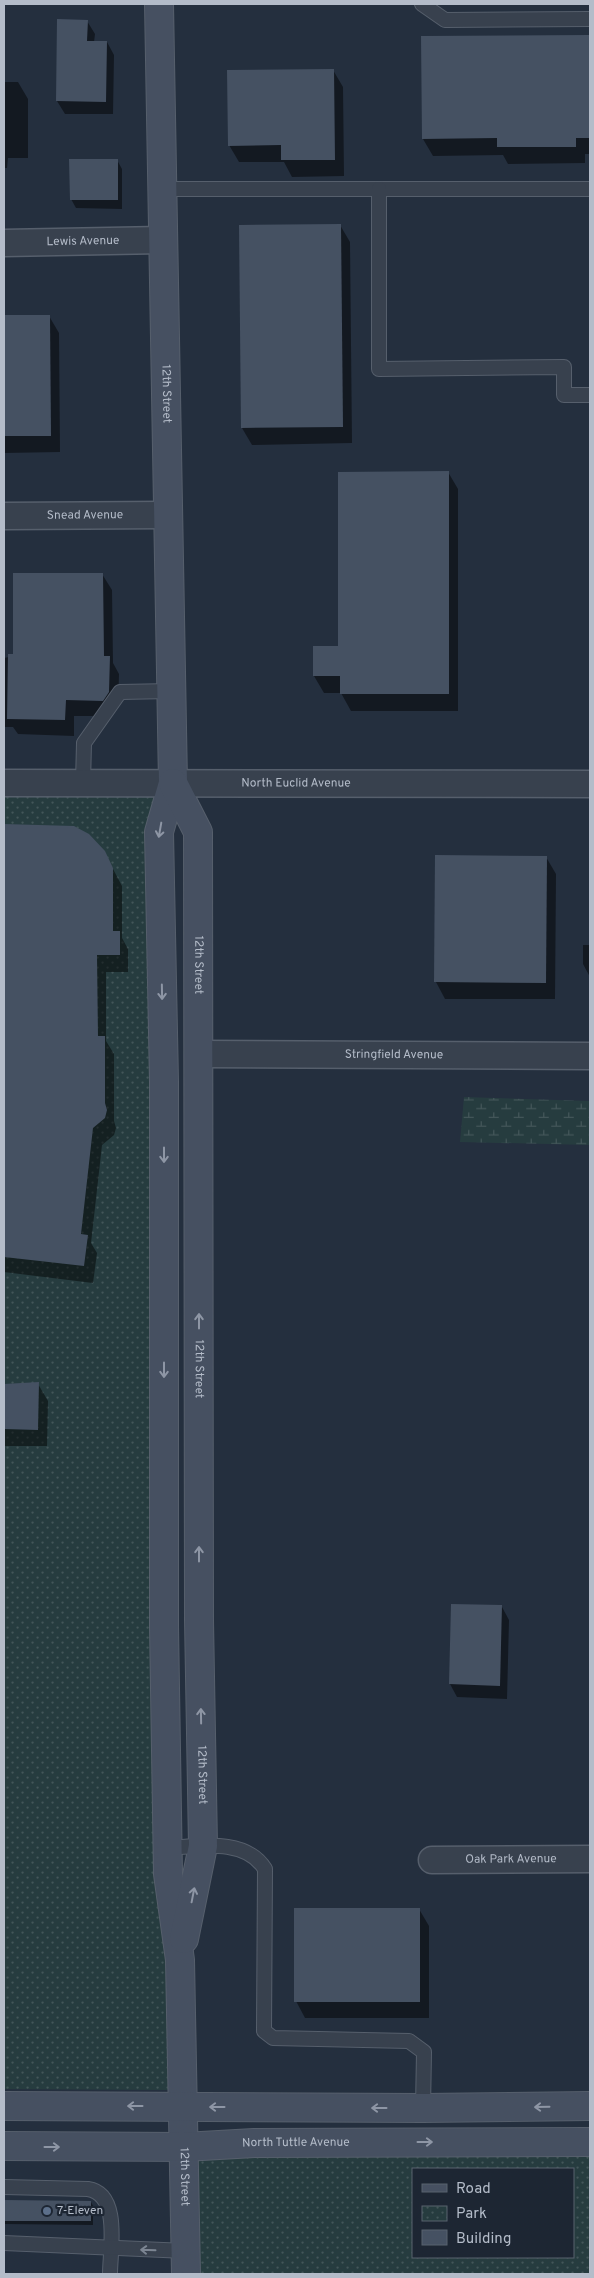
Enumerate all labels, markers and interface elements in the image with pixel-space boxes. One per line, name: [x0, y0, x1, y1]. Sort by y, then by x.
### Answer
street label: Lewis Avenue: [46, 233, 120, 250]
street label: 12th Street: [157, 364, 175, 423]
street label: Snead Avenue: [47, 507, 123, 524]
street label: North Euclid Avenue: [241, 775, 351, 792]
one-way arrow: [155, 822, 165, 838]
street label: 12th Street: [190, 936, 206, 994]
one-way arrow: [157, 984, 167, 1000]
street label: Stringfield Avenue: [345, 1047, 443, 1063]
one-way arrow: [159, 1146, 169, 1162]
one-way arrow: [194, 1314, 204, 1330]
street label: 12th Street: [191, 1340, 207, 1398]
one-way arrow: [159, 1361, 169, 1377]
one-way arrow: [194, 1546, 204, 1562]
one-way arrow: [196, 1709, 206, 1725]
street label: 12th Street: [193, 1745, 210, 1805]
street label: Oak Park Avenue: [465, 1851, 557, 1868]
one-way arrow: [188, 1888, 198, 1904]
one-way arrow: [127, 2102, 143, 2111]
one-way arrow: [209, 2102, 225, 2112]
one-way arrow: [534, 2102, 550, 2112]
one-way arrow: [371, 2103, 388, 2113]
street label: North Tuttle Avenue: [242, 2135, 350, 2152]
one-way arrow: [417, 2137, 433, 2147]
one-way arrow: [44, 2142, 60, 2152]
street label: 12th Street: [176, 2147, 193, 2207]
legend: [412, 2168, 574, 2258]
text: Road: [456, 2180, 491, 2199]
place label: 7-Eleven: [57, 2203, 103, 2219]
marker: 7-Eleven: [41, 2205, 53, 2217]
text: Park: [456, 2205, 487, 2224]
text: Building: [456, 2230, 511, 2249]
one-way arrow: [141, 2245, 157, 2254]

